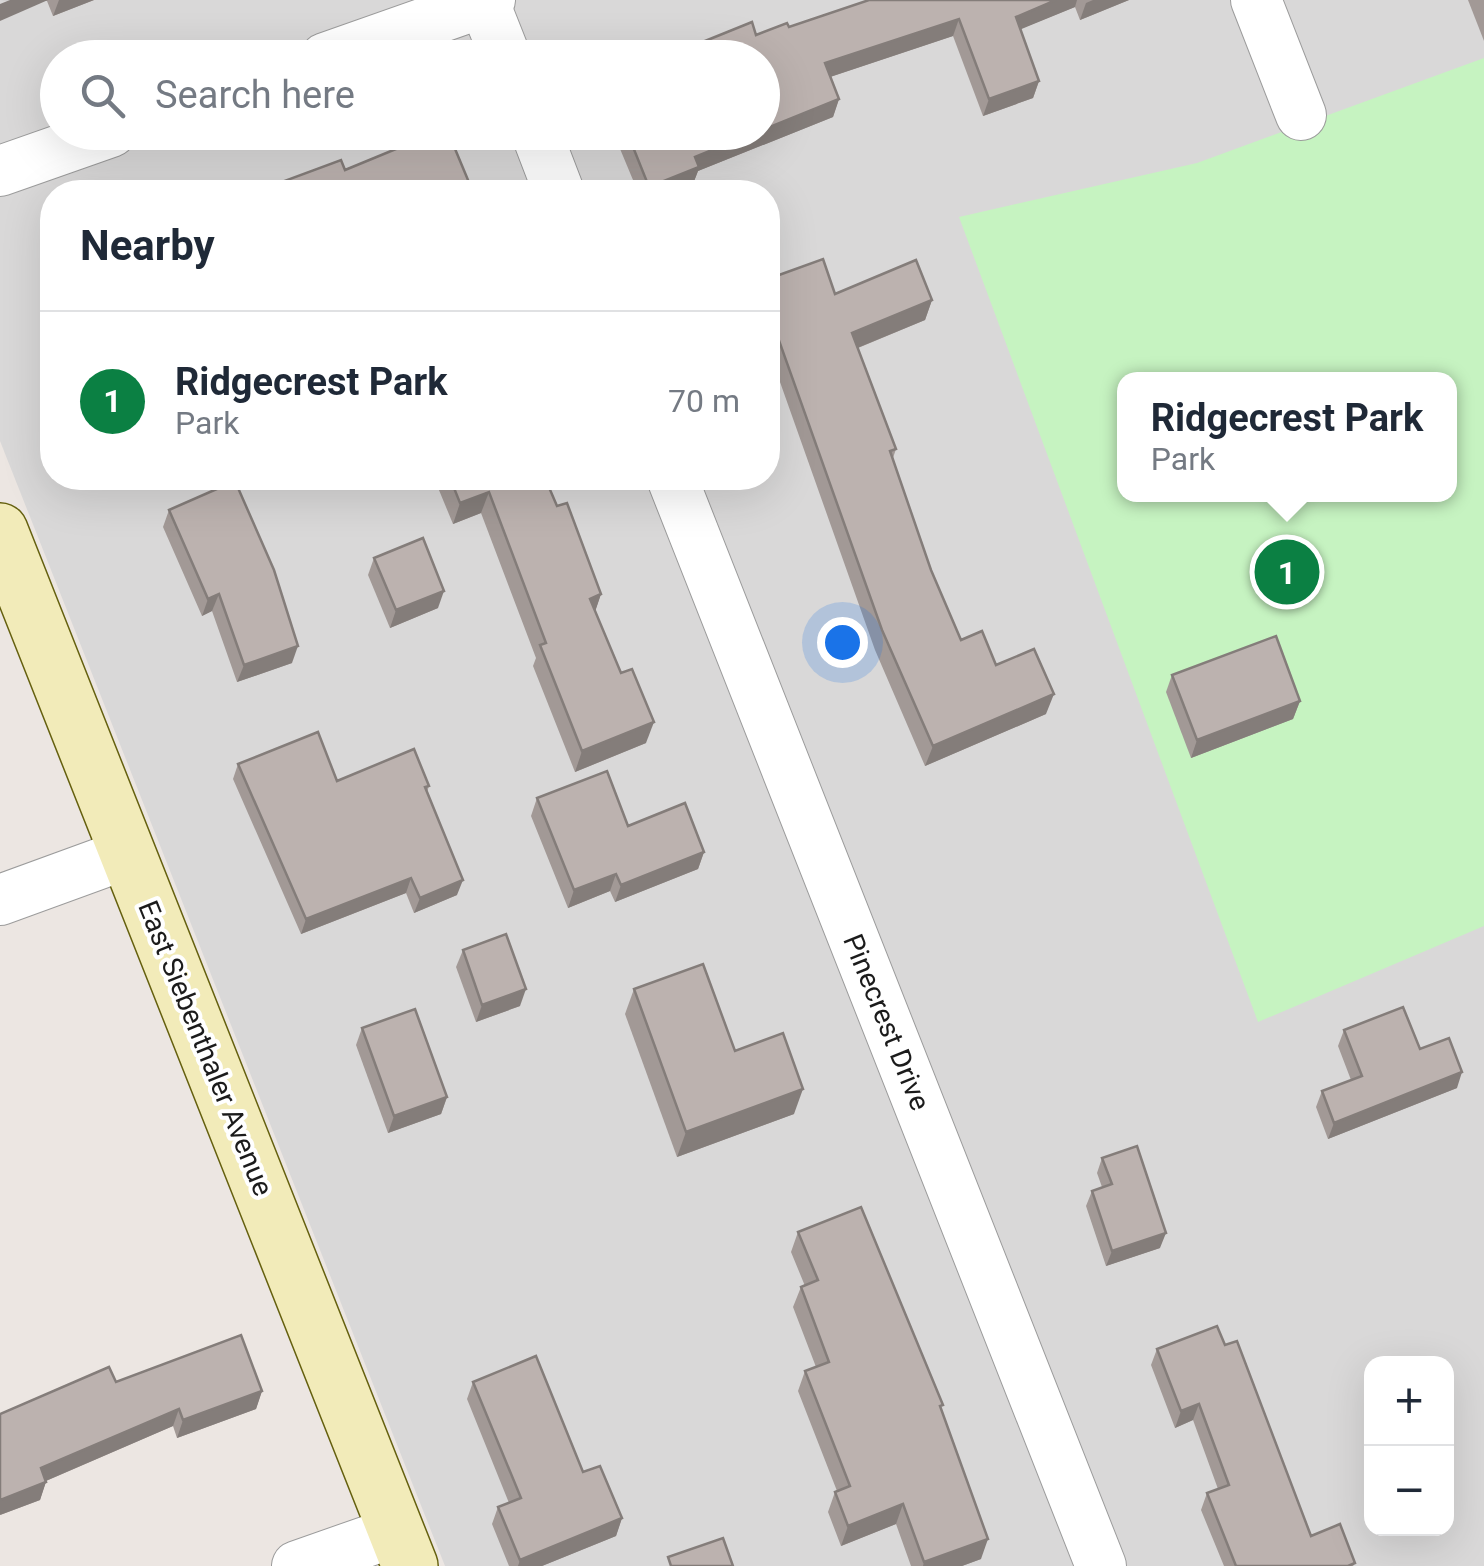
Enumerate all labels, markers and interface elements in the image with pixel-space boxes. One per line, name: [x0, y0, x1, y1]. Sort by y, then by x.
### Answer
search box: [40, 40, 780, 150]
icon: search: [75, 68, 130, 123]
text: Search here: [155, 73, 355, 117]
text: Nearby: [80, 221, 215, 270]
text: Ridgecrest Park: [175, 360, 448, 404]
popup: [1117, 372, 1457, 502]
text: 1: [103, 382, 122, 420]
text: 70 m: [668, 382, 740, 420]
text: Ridgecrest Park: [1151, 396, 1423, 440]
text: Park: [175, 404, 239, 442]
text: Park: [1151, 440, 1215, 478]
pin: 1: [1254, 534, 1320, 610]
your location: [817, 617, 868, 668]
street label: East Siebenthaler Avenue: [131, 896, 280, 1201]
street label: Pinecrest Drive: [836, 929, 937, 1115]
map controls: [1364, 1356, 1454, 1536]
button: +: [1364, 1356, 1454, 1446]
button: −: [1364, 1446, 1454, 1536]

